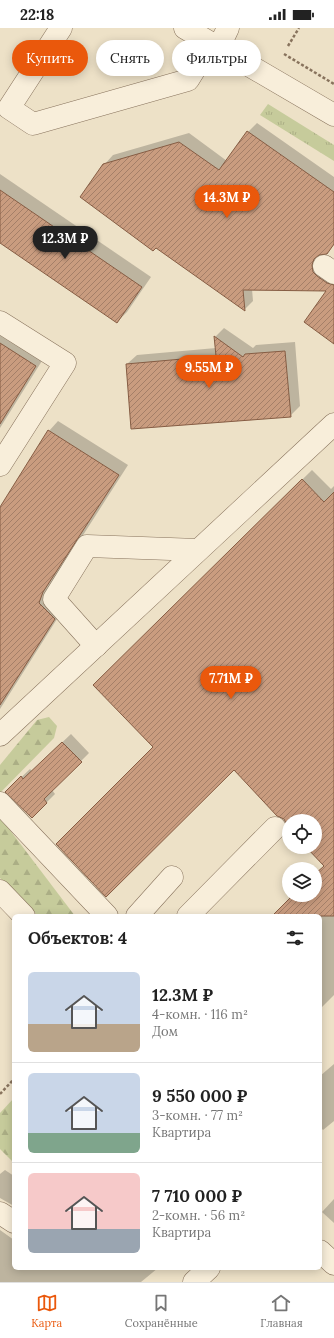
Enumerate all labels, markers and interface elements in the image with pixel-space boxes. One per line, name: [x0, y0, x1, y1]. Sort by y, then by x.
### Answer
text: 22:18: [20, 5, 54, 24]
chip: Купить: [12, 40, 88, 76]
chip: Снять: [96, 40, 164, 76]
chip: Фильтры: [172, 40, 261, 76]
pin: 14.3M ₽: [190, 185, 264, 219]
text: 14.3M ₽: [204, 189, 250, 206]
pin: 12.3M ₽: [28, 226, 102, 260]
text: 12.3M ₽: [42, 230, 88, 247]
pin: 9.55M ₽: [172, 355, 246, 389]
text: 9.55M ₽: [185, 359, 233, 376]
pin: 7.71M ₽: [194, 666, 268, 700]
text: 7.71M ₽: [209, 670, 253, 687]
map controls: [282, 814, 322, 902]
button: locate: [282, 814, 322, 854]
button: layers: [282, 862, 322, 902]
text: Объектов: 4: [28, 927, 127, 949]
icon: filters: [284, 927, 306, 949]
text: 12.3M ₽: [152, 984, 213, 1006]
icon: home: [60, 988, 108, 1036]
text: 4-комн. · 116 m²: [152, 1006, 248, 1023]
text: Дом: [152, 1023, 178, 1040]
text: 9 550 000 ₽: [152, 1085, 247, 1107]
icon: home: [60, 1089, 108, 1137]
text: 3-комн. · 77 m²: [152, 1107, 243, 1124]
text: Квартира: [152, 1124, 211, 1141]
text: 7 710 000 ₽: [152, 1185, 242, 1207]
icon: home: [60, 1189, 108, 1237]
text: 2-комн. · 56 m²: [152, 1207, 245, 1224]
text: Квартира: [152, 1224, 211, 1241]
tab: Карта: [31, 1292, 62, 1330]
tab: Сохранённые: [125, 1292, 198, 1330]
tab: Главная: [260, 1292, 303, 1330]

